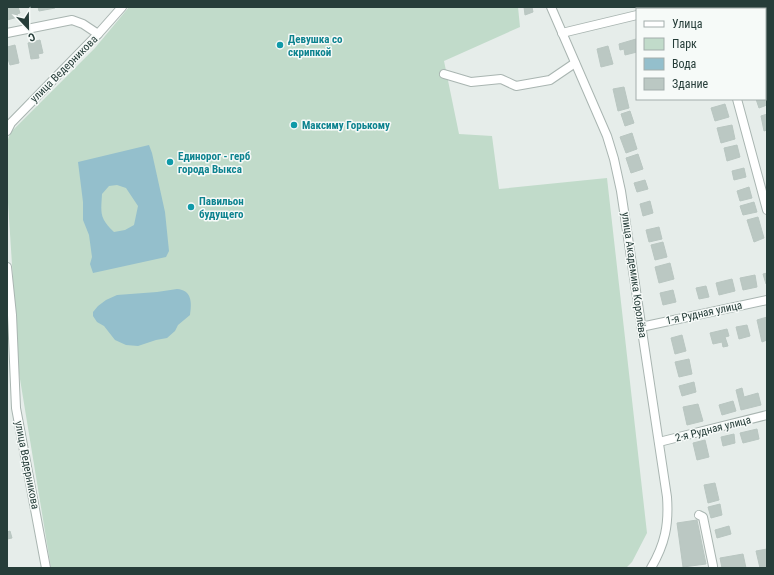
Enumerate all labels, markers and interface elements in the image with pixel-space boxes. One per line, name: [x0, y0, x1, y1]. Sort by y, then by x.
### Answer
north arrow: [8, 8, 48, 48]
legend: [636, 8, 766, 100]
text: Улица: [672, 17, 703, 31]
text: С: [26, 30, 37, 44]
street label: улица Ведерникова: [28, 33, 100, 105]
place label: Девушка со скрипкой: [288, 33, 343, 59]
text: Парк: [672, 37, 697, 51]
marker: Девушка со скрипкой: [275, 40, 285, 50]
text: Вода: [672, 57, 697, 71]
text: Здание: [672, 77, 709, 91]
place label: Максиму Горькому: [302, 119, 390, 132]
marker: Максиму Горькому: [289, 120, 299, 130]
place label: Единорог - герб города Выкса: [178, 150, 251, 176]
marker: Единорог - герб города Выкса: [165, 157, 175, 167]
place label: Павильон будущего: [199, 195, 244, 221]
marker: Павильон будущего: [186, 202, 196, 212]
street label: улица Академика Королёва: [619, 211, 649, 339]
street label: 1-я Рудная улица: [665, 299, 743, 327]
street label: 2-я Рудная улица: [674, 413, 752, 445]
street label: улица Ведерникова: [12, 420, 42, 510]

